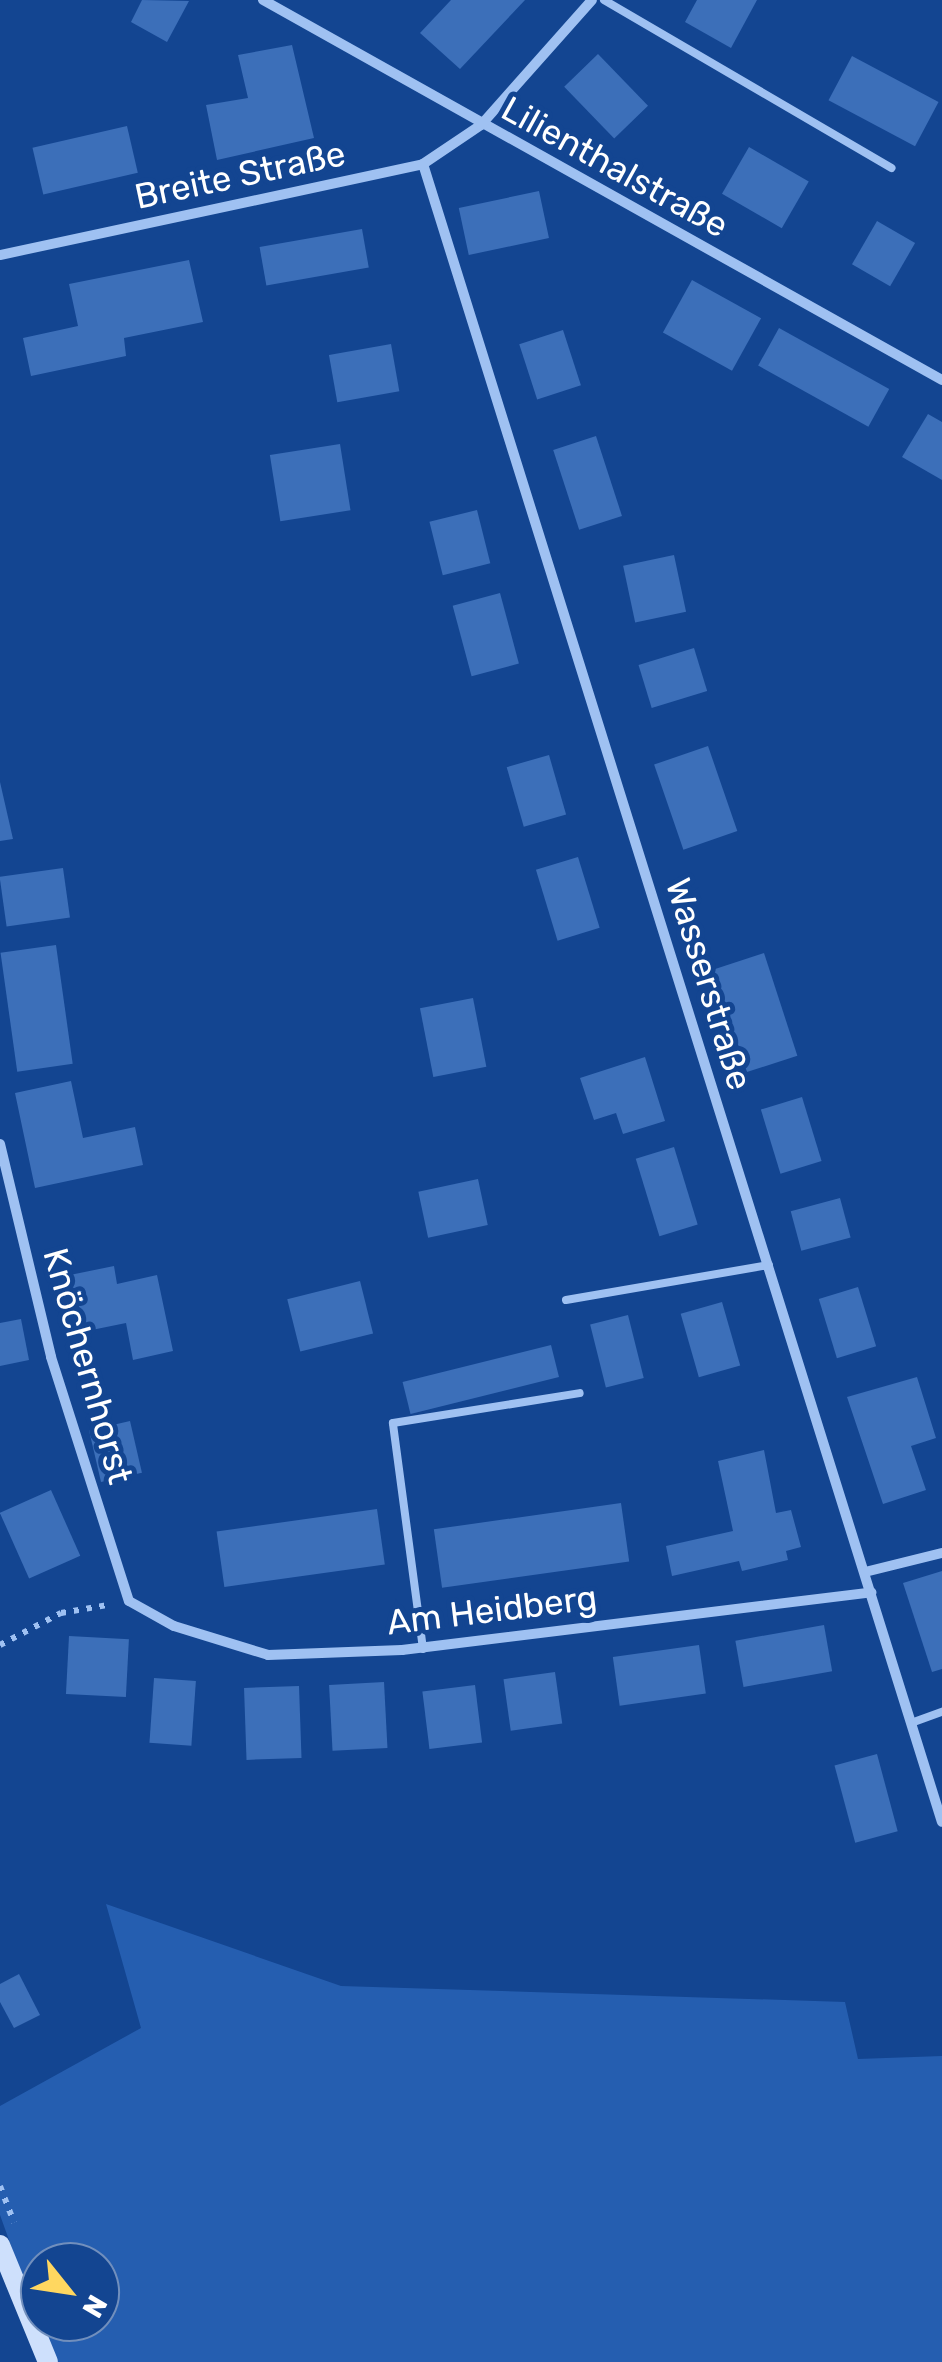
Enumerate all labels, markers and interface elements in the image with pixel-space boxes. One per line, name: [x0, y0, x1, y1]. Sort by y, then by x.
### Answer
street label: Lilienthalstraße: [494, 87, 736, 247]
street label: Breite Straße: [131, 132, 349, 218]
street label: Wasserstraße: [657, 873, 761, 1095]
street label: Knöchernhorst: [34, 1243, 142, 1489]
street label: Am Heidberg: [385, 1576, 599, 1644]
north arrow: [20, 2242, 120, 2342]
text: N: [75, 2289, 114, 2323]

